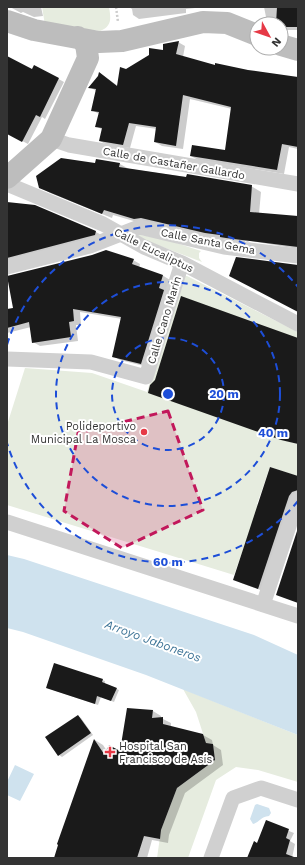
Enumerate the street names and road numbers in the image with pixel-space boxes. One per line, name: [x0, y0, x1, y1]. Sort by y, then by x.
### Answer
street label: Calle de Castañer Gallardo: [102, 145, 246, 182]
street label: Calle Eucaliptus: [112, 226, 196, 275]
street label: Calle Santa Gema: [160, 226, 256, 257]
street label: Calle Cano Marín: [145, 275, 184, 366]

